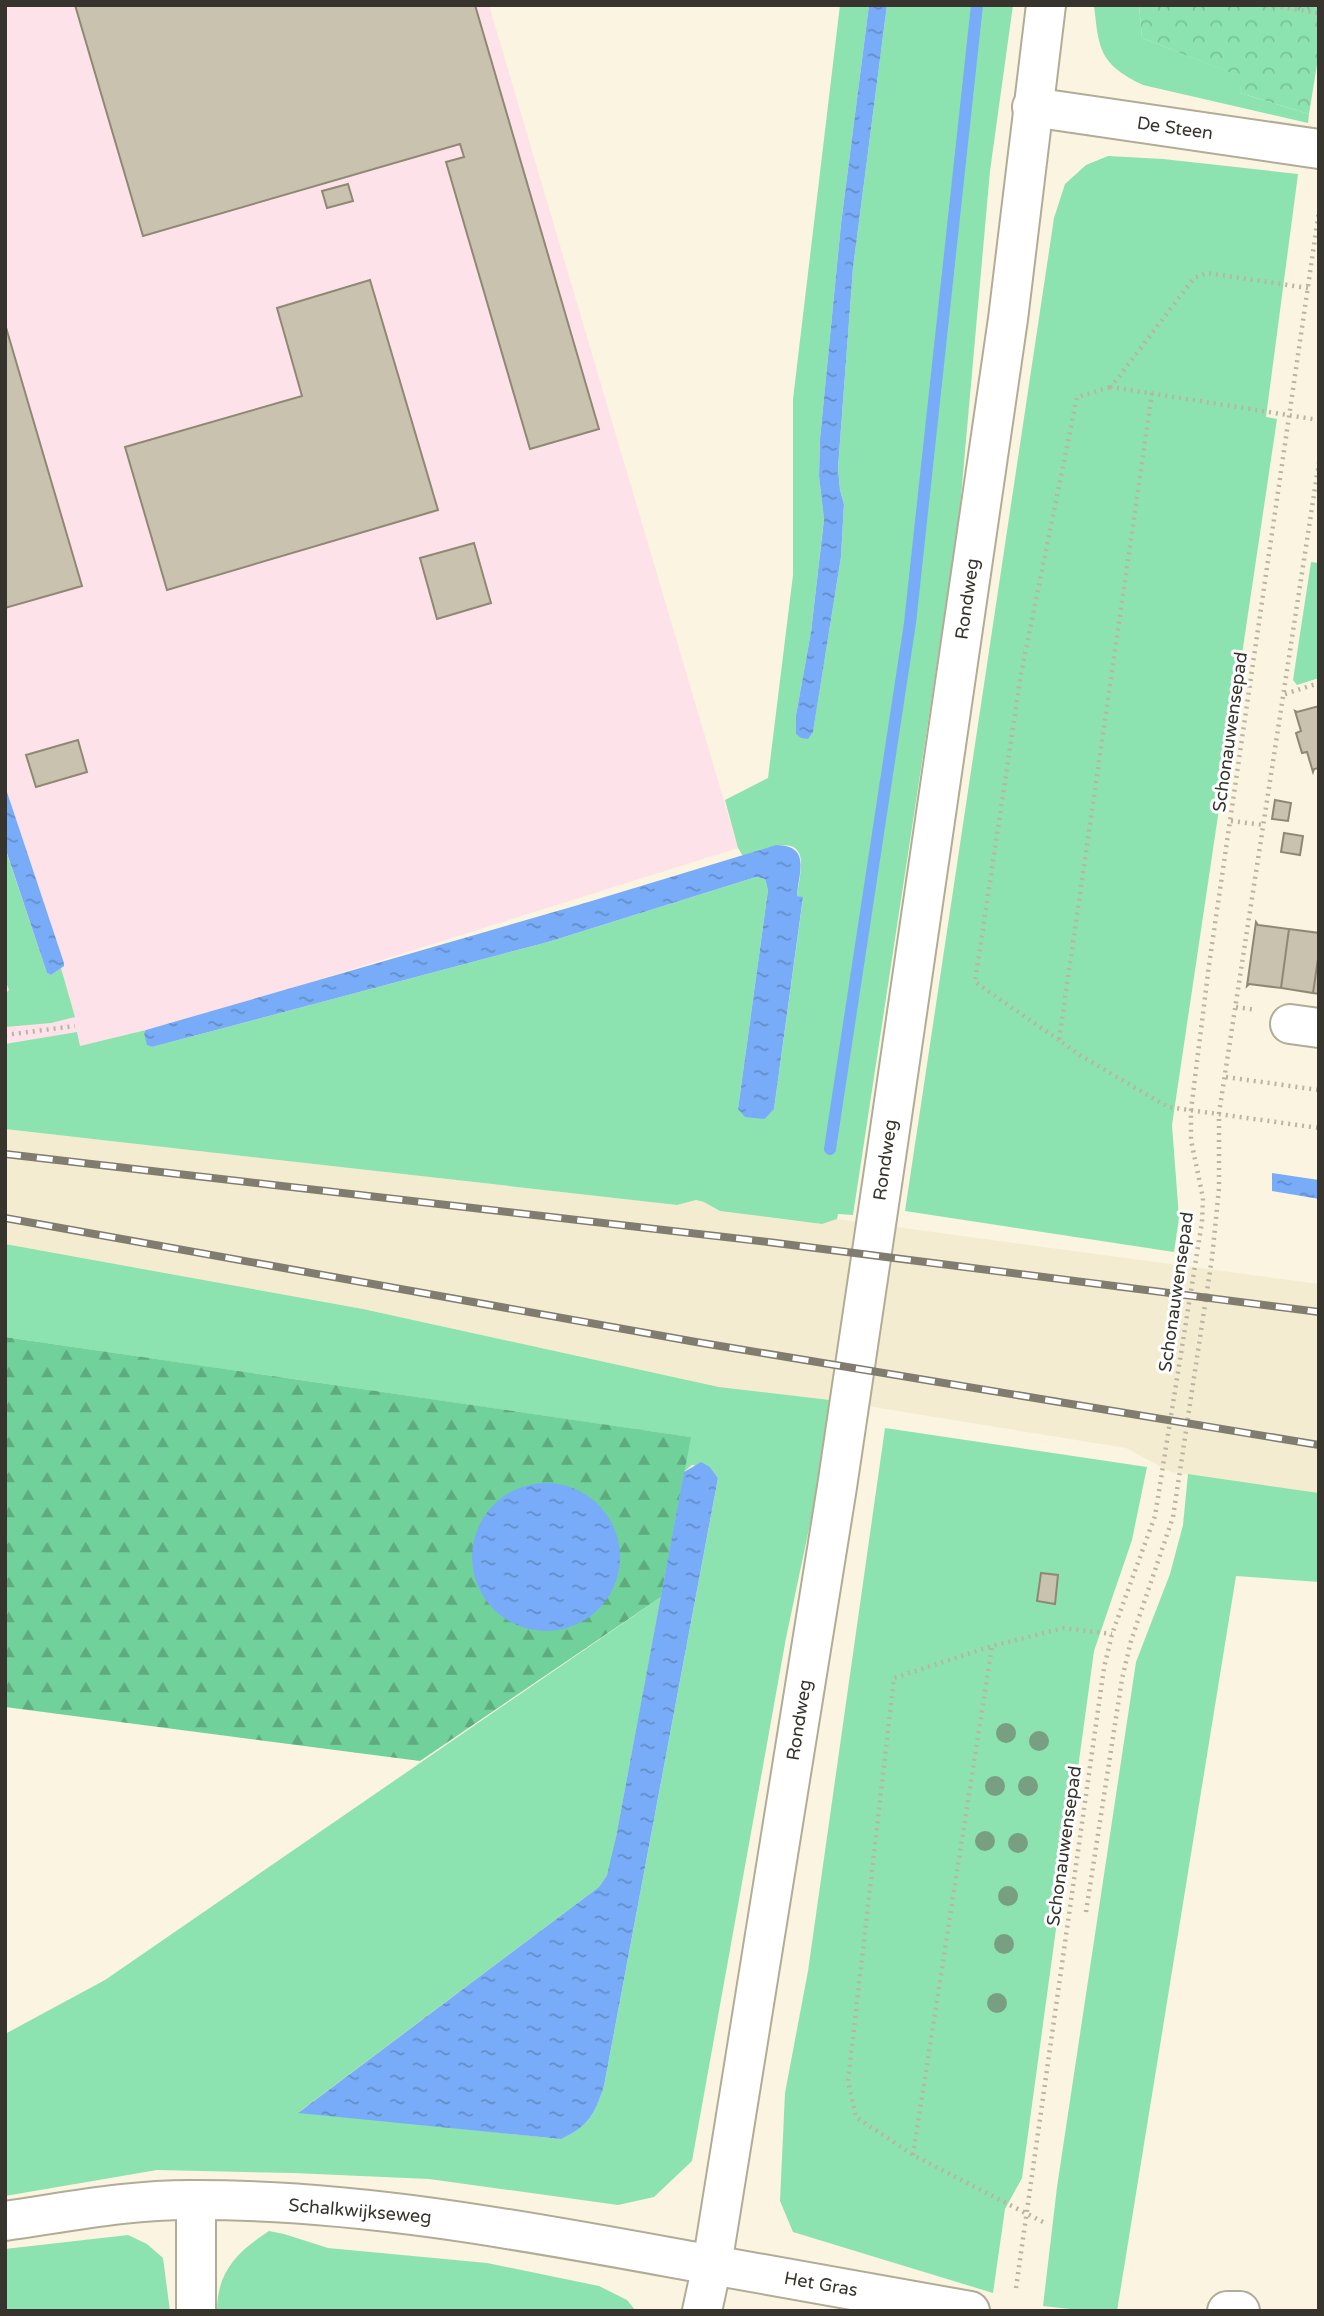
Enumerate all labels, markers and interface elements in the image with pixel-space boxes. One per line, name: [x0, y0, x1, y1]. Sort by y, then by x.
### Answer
street label: De Steen: [1135, 112, 1215, 144]
street label: Rondweg: [950, 557, 984, 641]
street label: Schonauwensepad: [1208, 651, 1252, 813]
street label: Rondweg: [868, 1118, 902, 1202]
street label: Schonauwensepad: [1154, 1211, 1198, 1373]
street label: Rondweg: [782, 1678, 816, 1762]
street label: Schonauwensepad: [1042, 1765, 1086, 1927]
street label: Schalkwijkseweg: [288, 2194, 432, 2228]
street label: Het Gras: [782, 2267, 860, 2301]

